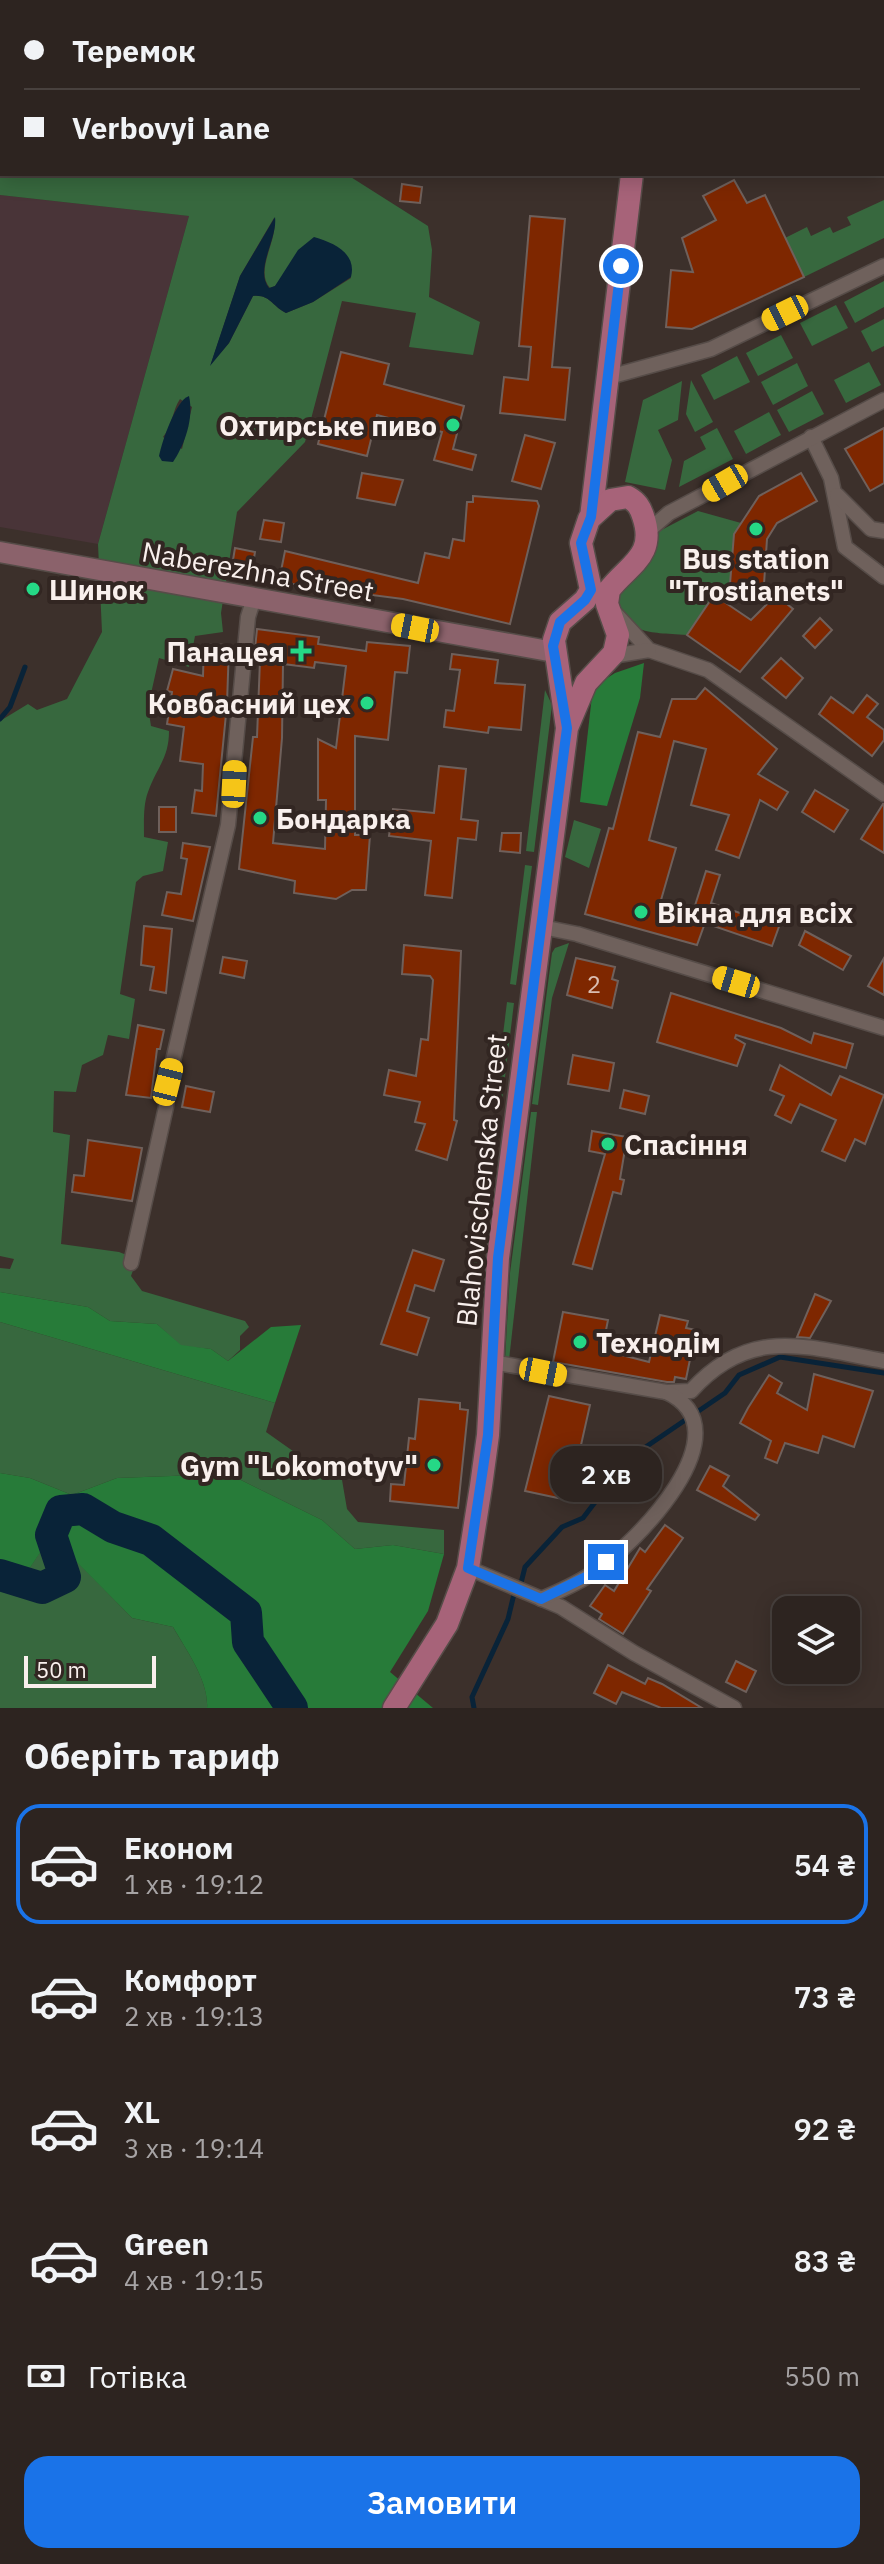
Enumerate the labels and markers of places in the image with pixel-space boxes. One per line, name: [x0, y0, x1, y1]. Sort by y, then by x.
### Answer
place label: Охтирське пиво: [219, 407, 437, 444]
marker: Охтирське пиво: [444, 416, 462, 434]
marker: Bus station "Trostianets": [747, 520, 765, 538]
place label: Bus station "Trostianets": [668, 540, 844, 609]
place label: Шинок: [49, 571, 144, 608]
marker: Шинок: [24, 580, 42, 598]
place label: Панацея: [166, 633, 285, 670]
marker: Панацея: [292, 642, 310, 660]
place label: Ковбасний цех: [148, 685, 351, 722]
marker: Ковбасний цех: [358, 694, 376, 712]
place label: Бондарка: [276, 800, 411, 837]
marker: Бондарка: [251, 809, 269, 827]
place label: Вікна для всіх: [657, 894, 853, 931]
marker: Вікна для всіх: [632, 903, 650, 921]
place label: Спасіння: [624, 1126, 748, 1163]
marker: Спасіння: [599, 1135, 617, 1153]
place label: Технодім: [596, 1324, 721, 1361]
marker: Технодім: [571, 1333, 589, 1351]
place label: Gym "Lokomotyv": [180, 1447, 418, 1484]
marker: Gym "Lokomotyv": [425, 1456, 443, 1474]

